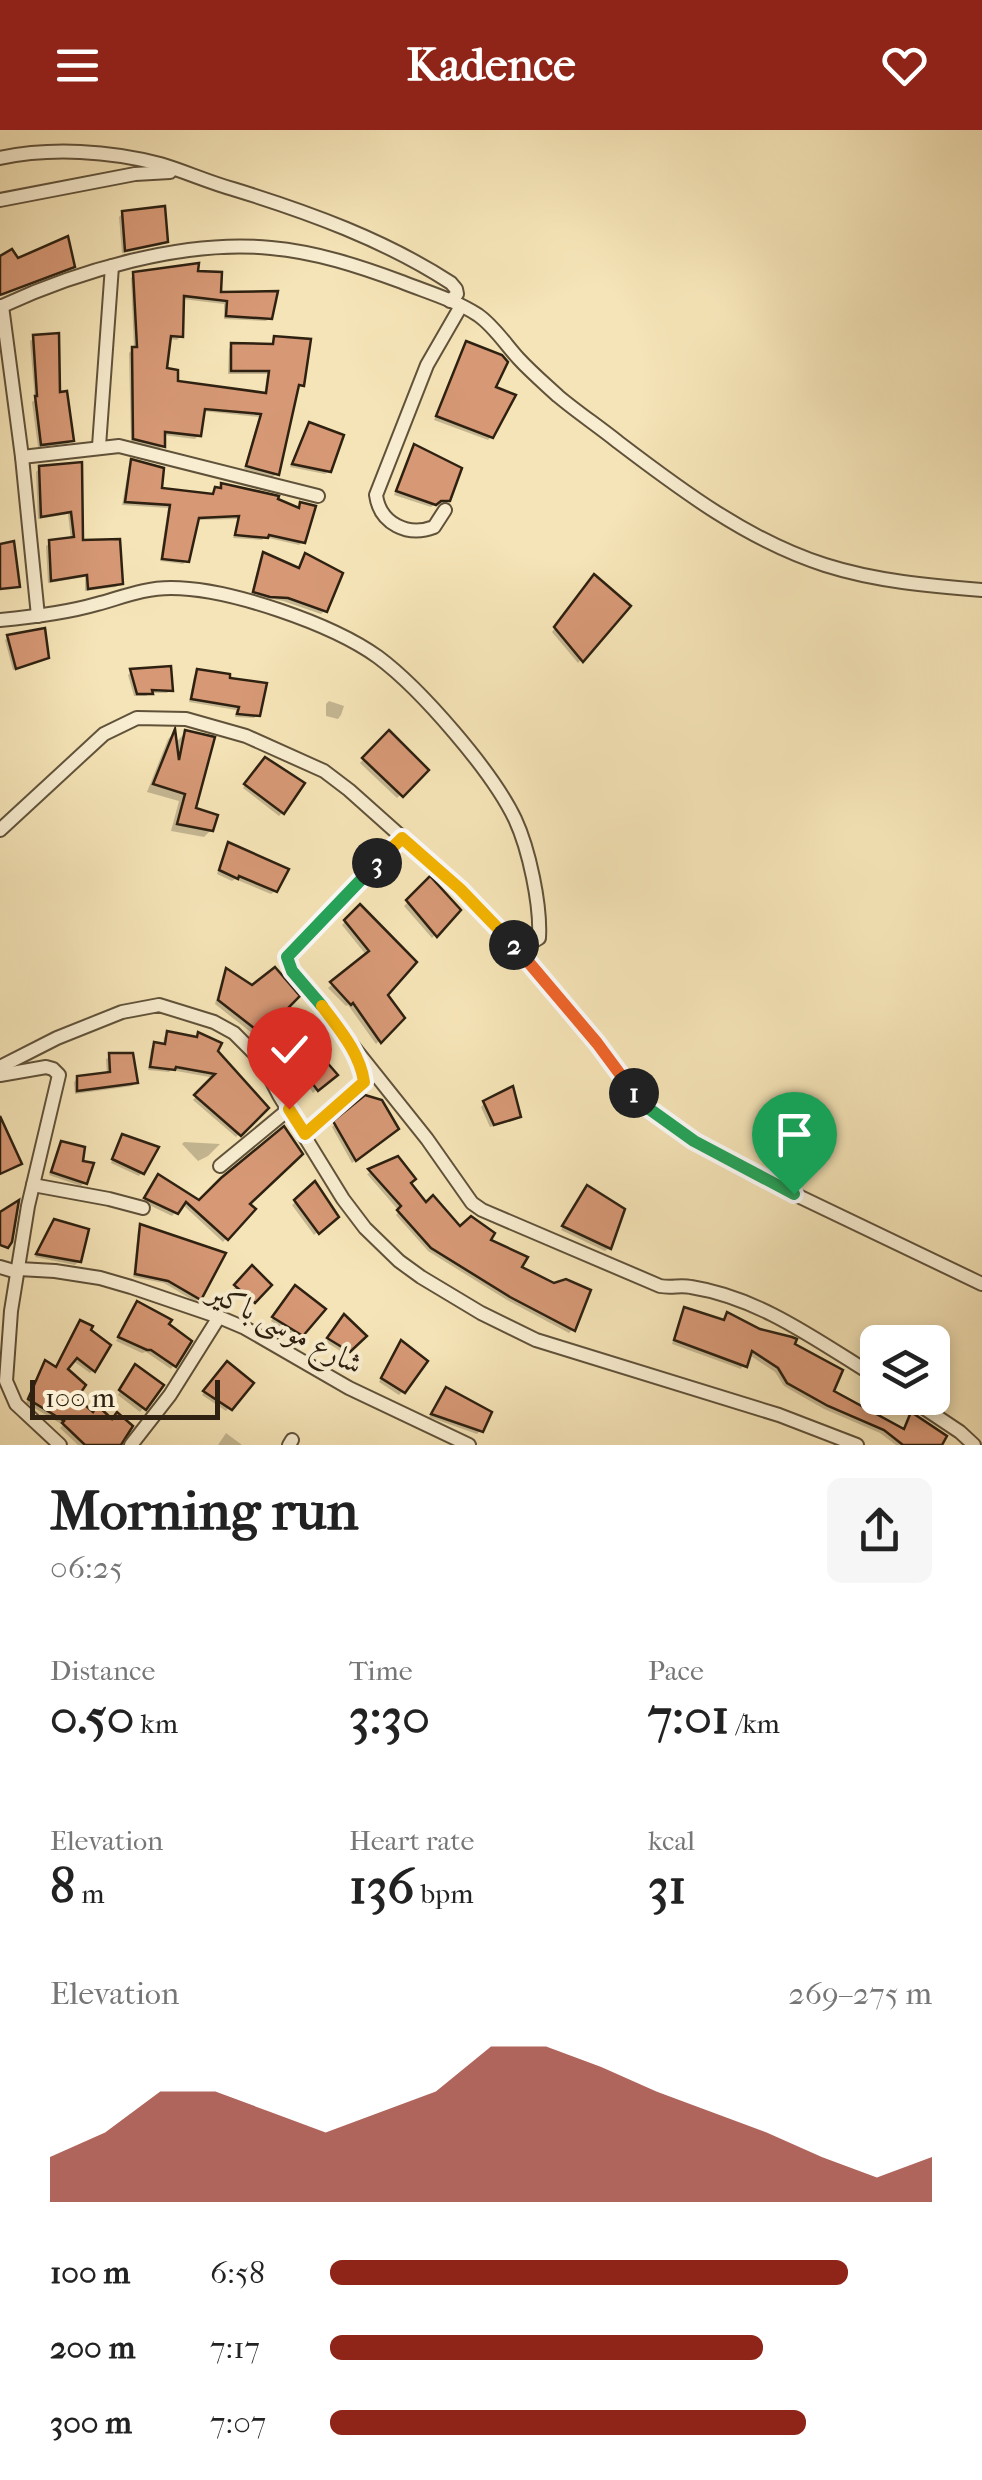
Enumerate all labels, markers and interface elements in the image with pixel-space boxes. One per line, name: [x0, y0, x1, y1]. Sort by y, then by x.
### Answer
icon: menu: [50, 38, 105, 93]
icon: heart: [877, 38, 932, 93]
text: Kadence: [407, 39, 575, 92]
pin: 3: [352, 838, 402, 888]
text: 3: [371, 846, 383, 879]
pin: 2: [489, 920, 539, 970]
text: 2: [507, 928, 521, 961]
pin: [247, 1007, 332, 1110]
icon: check: [262, 1022, 317, 1077]
pin: 1: [609, 1068, 659, 1118]
text: 1: [629, 1076, 639, 1109]
pin: [752, 1092, 837, 1195]
icon: arrive: [767, 1107, 822, 1162]
street label: شارع موسى باكير: [197, 1273, 369, 1388]
map controls: [860, 1325, 950, 1415]
button: layers: [860, 1325, 950, 1415]
scale bar: [30, 1375, 220, 1420]
text: 100 m: [45, 1381, 115, 1414]
button: share: [827, 1478, 932, 1583]
text: Morning run: [50, 1479, 358, 1543]
text: 06:25: [50, 1549, 123, 1586]
text: Distance: [50, 1654, 155, 1687]
text: Time: [349, 1654, 413, 1687]
text: Pace: [648, 1654, 704, 1687]
text: 0.50: [50, 1687, 134, 1746]
text: 3:30: [349, 1687, 430, 1746]
text: 7:01: [648, 1687, 729, 1746]
text: km: [134, 1707, 178, 1740]
text: /km: [729, 1707, 780, 1740]
text: Elevation: [50, 1824, 163, 1857]
text: Heart rate: [349, 1824, 474, 1857]
text: kcal: [648, 1824, 695, 1857]
text: 8: [50, 1857, 75, 1916]
text: 136: [349, 1857, 414, 1916]
text: 31: [648, 1857, 686, 1916]
text: m: [75, 1877, 104, 1910]
text: bpm: [414, 1877, 473, 1910]
text: Elevation: [50, 1975, 179, 2012]
text: 269–275 m: [788, 1975, 932, 2012]
text: 100 m: [50, 2254, 130, 2291]
text: 6:58: [210, 2254, 265, 2291]
text: 200 m: [50, 2329, 135, 2366]
text: 7:17: [210, 2329, 260, 2366]
text: 300 m: [50, 2404, 132, 2441]
text: 7:07: [210, 2404, 266, 2441]

